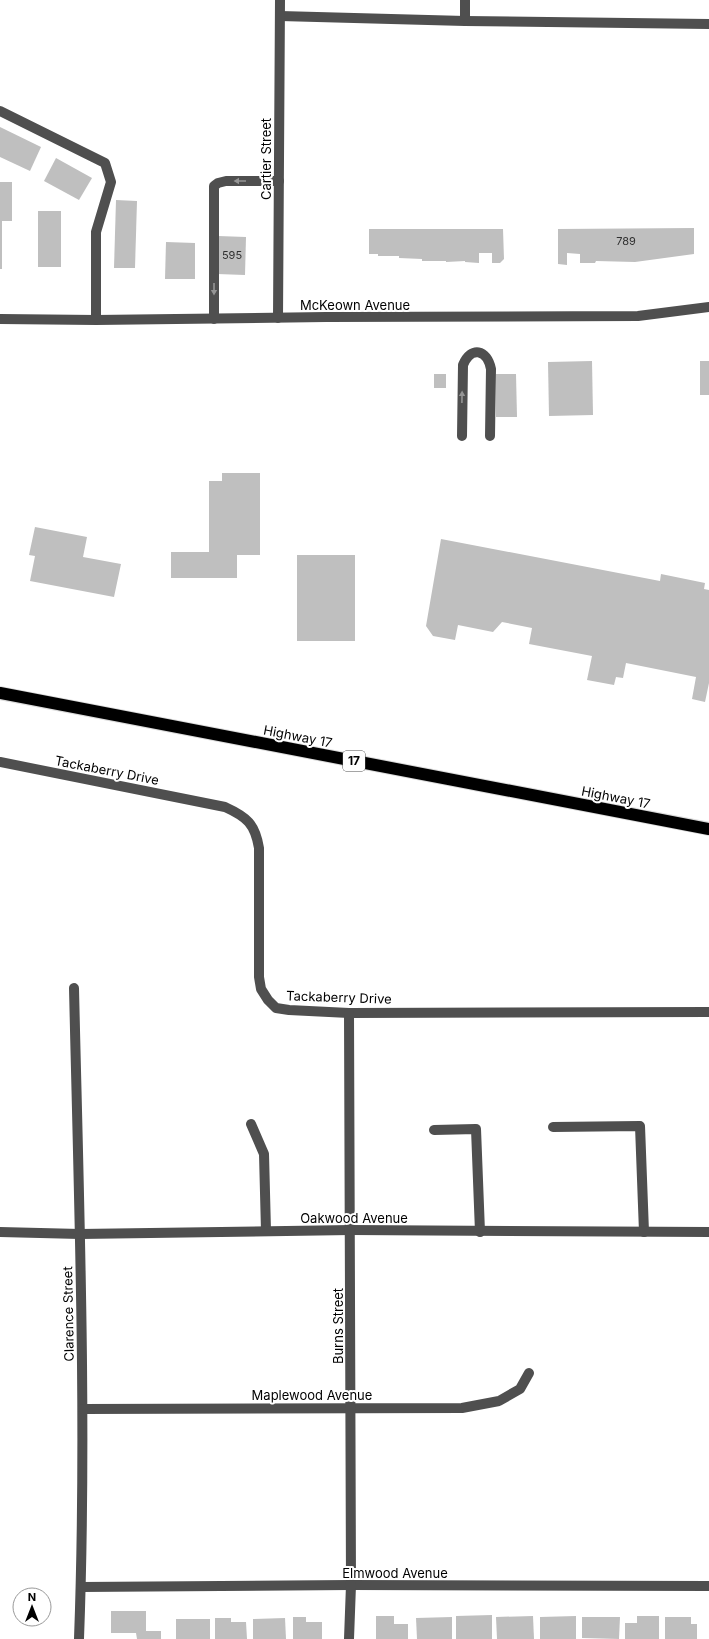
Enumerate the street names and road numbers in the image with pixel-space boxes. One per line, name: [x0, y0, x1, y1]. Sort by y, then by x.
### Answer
street label: Cartier Street: [258, 118, 274, 200]
street label: McKeown Avenue: [300, 297, 410, 313]
street label: Highway 17: [262, 721, 334, 751]
road number: 17: [343, 751, 365, 771]
street label: Tackaberry Drive: [54, 752, 160, 788]
street label: Highway 17: [580, 782, 652, 812]
street label: Tackaberry Drive: [286, 987, 392, 1007]
street label: Oakwood Avenue: [300, 1210, 408, 1226]
street label: Clarence Street: [59, 1266, 77, 1362]
street label: Burns Street: [330, 1288, 346, 1364]
street label: Maplewood Avenue: [252, 1387, 372, 1403]
street label: Elmwood Avenue: [342, 1565, 448, 1581]

